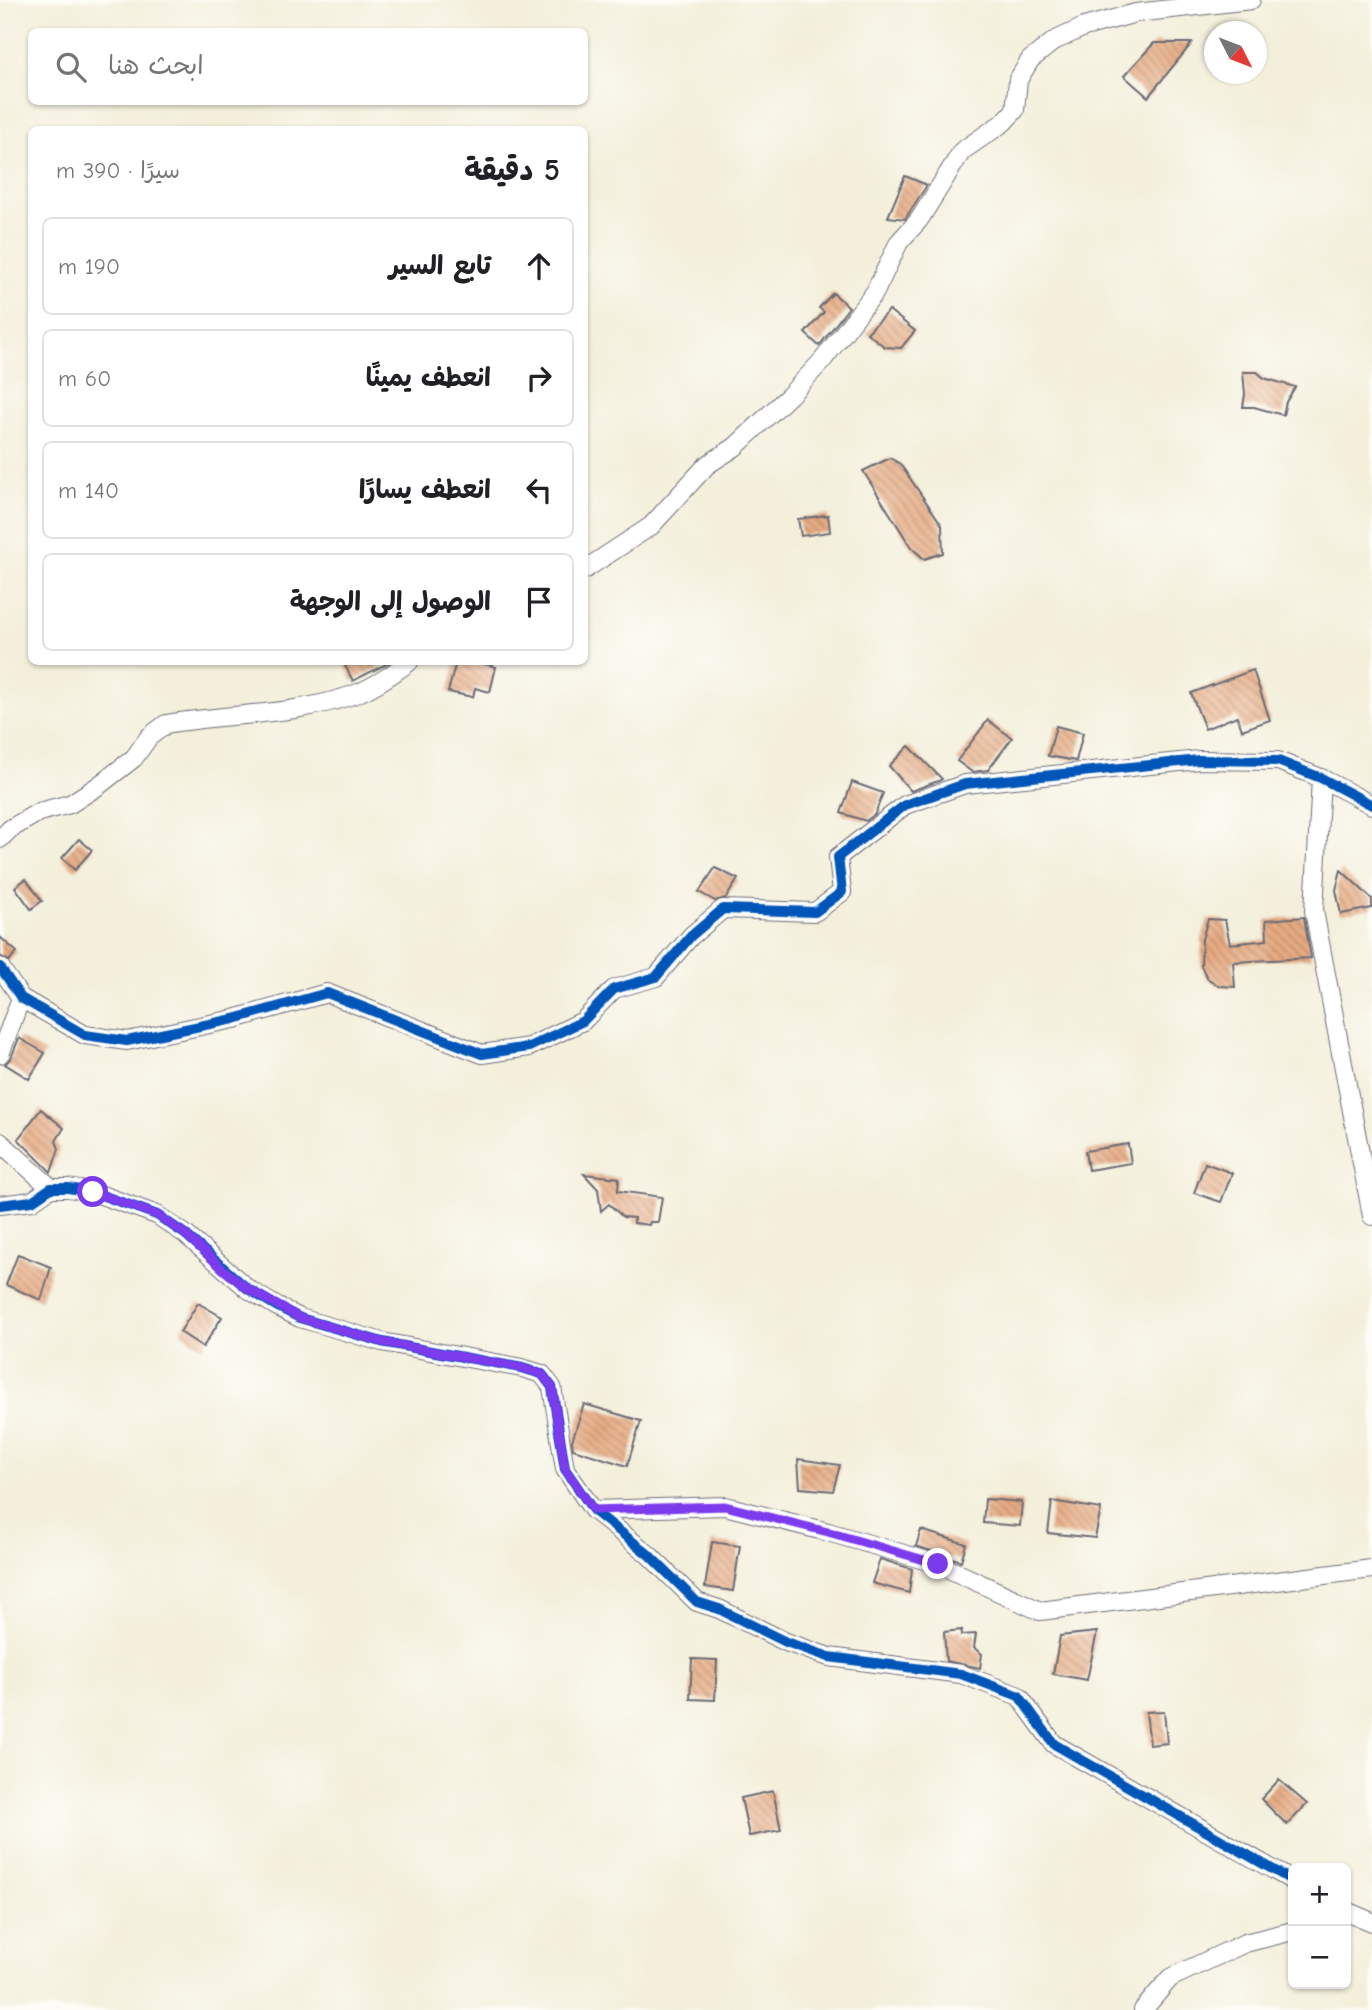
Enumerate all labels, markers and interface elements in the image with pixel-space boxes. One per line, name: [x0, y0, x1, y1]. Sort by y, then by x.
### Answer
north arrow: [1204, 21, 1267, 84]
search box: [28, 28, 588, 105]
icon: search: [52, 48, 90, 86]
text: ابحث هنا: [108, 51, 204, 81]
text: 5 دقيقة: [464, 153, 560, 188]
text: سيرًا · 390 m: [56, 157, 180, 184]
icon: ahead: [520, 247, 558, 285]
text: تابع السير: [389, 251, 491, 281]
text: 190 m: [58, 253, 120, 280]
icon: right: [520, 359, 558, 397]
text: انعطف يمينًا: [366, 363, 491, 393]
text: 60 m: [58, 365, 111, 392]
icon: left: [520, 471, 558, 509]
text: انعطف يسارًا: [359, 475, 491, 505]
text: 140 m: [58, 477, 119, 504]
icon: arrive: [520, 583, 558, 621]
text: الوصول إلى الوجهة: [290, 587, 491, 617]
route start: [77, 1176, 108, 1207]
route end: [922, 1548, 953, 1579]
map controls: [1288, 1863, 1351, 1989]
button: +: [1288, 1863, 1351, 1926]
button: −: [1288, 1926, 1351, 1989]

